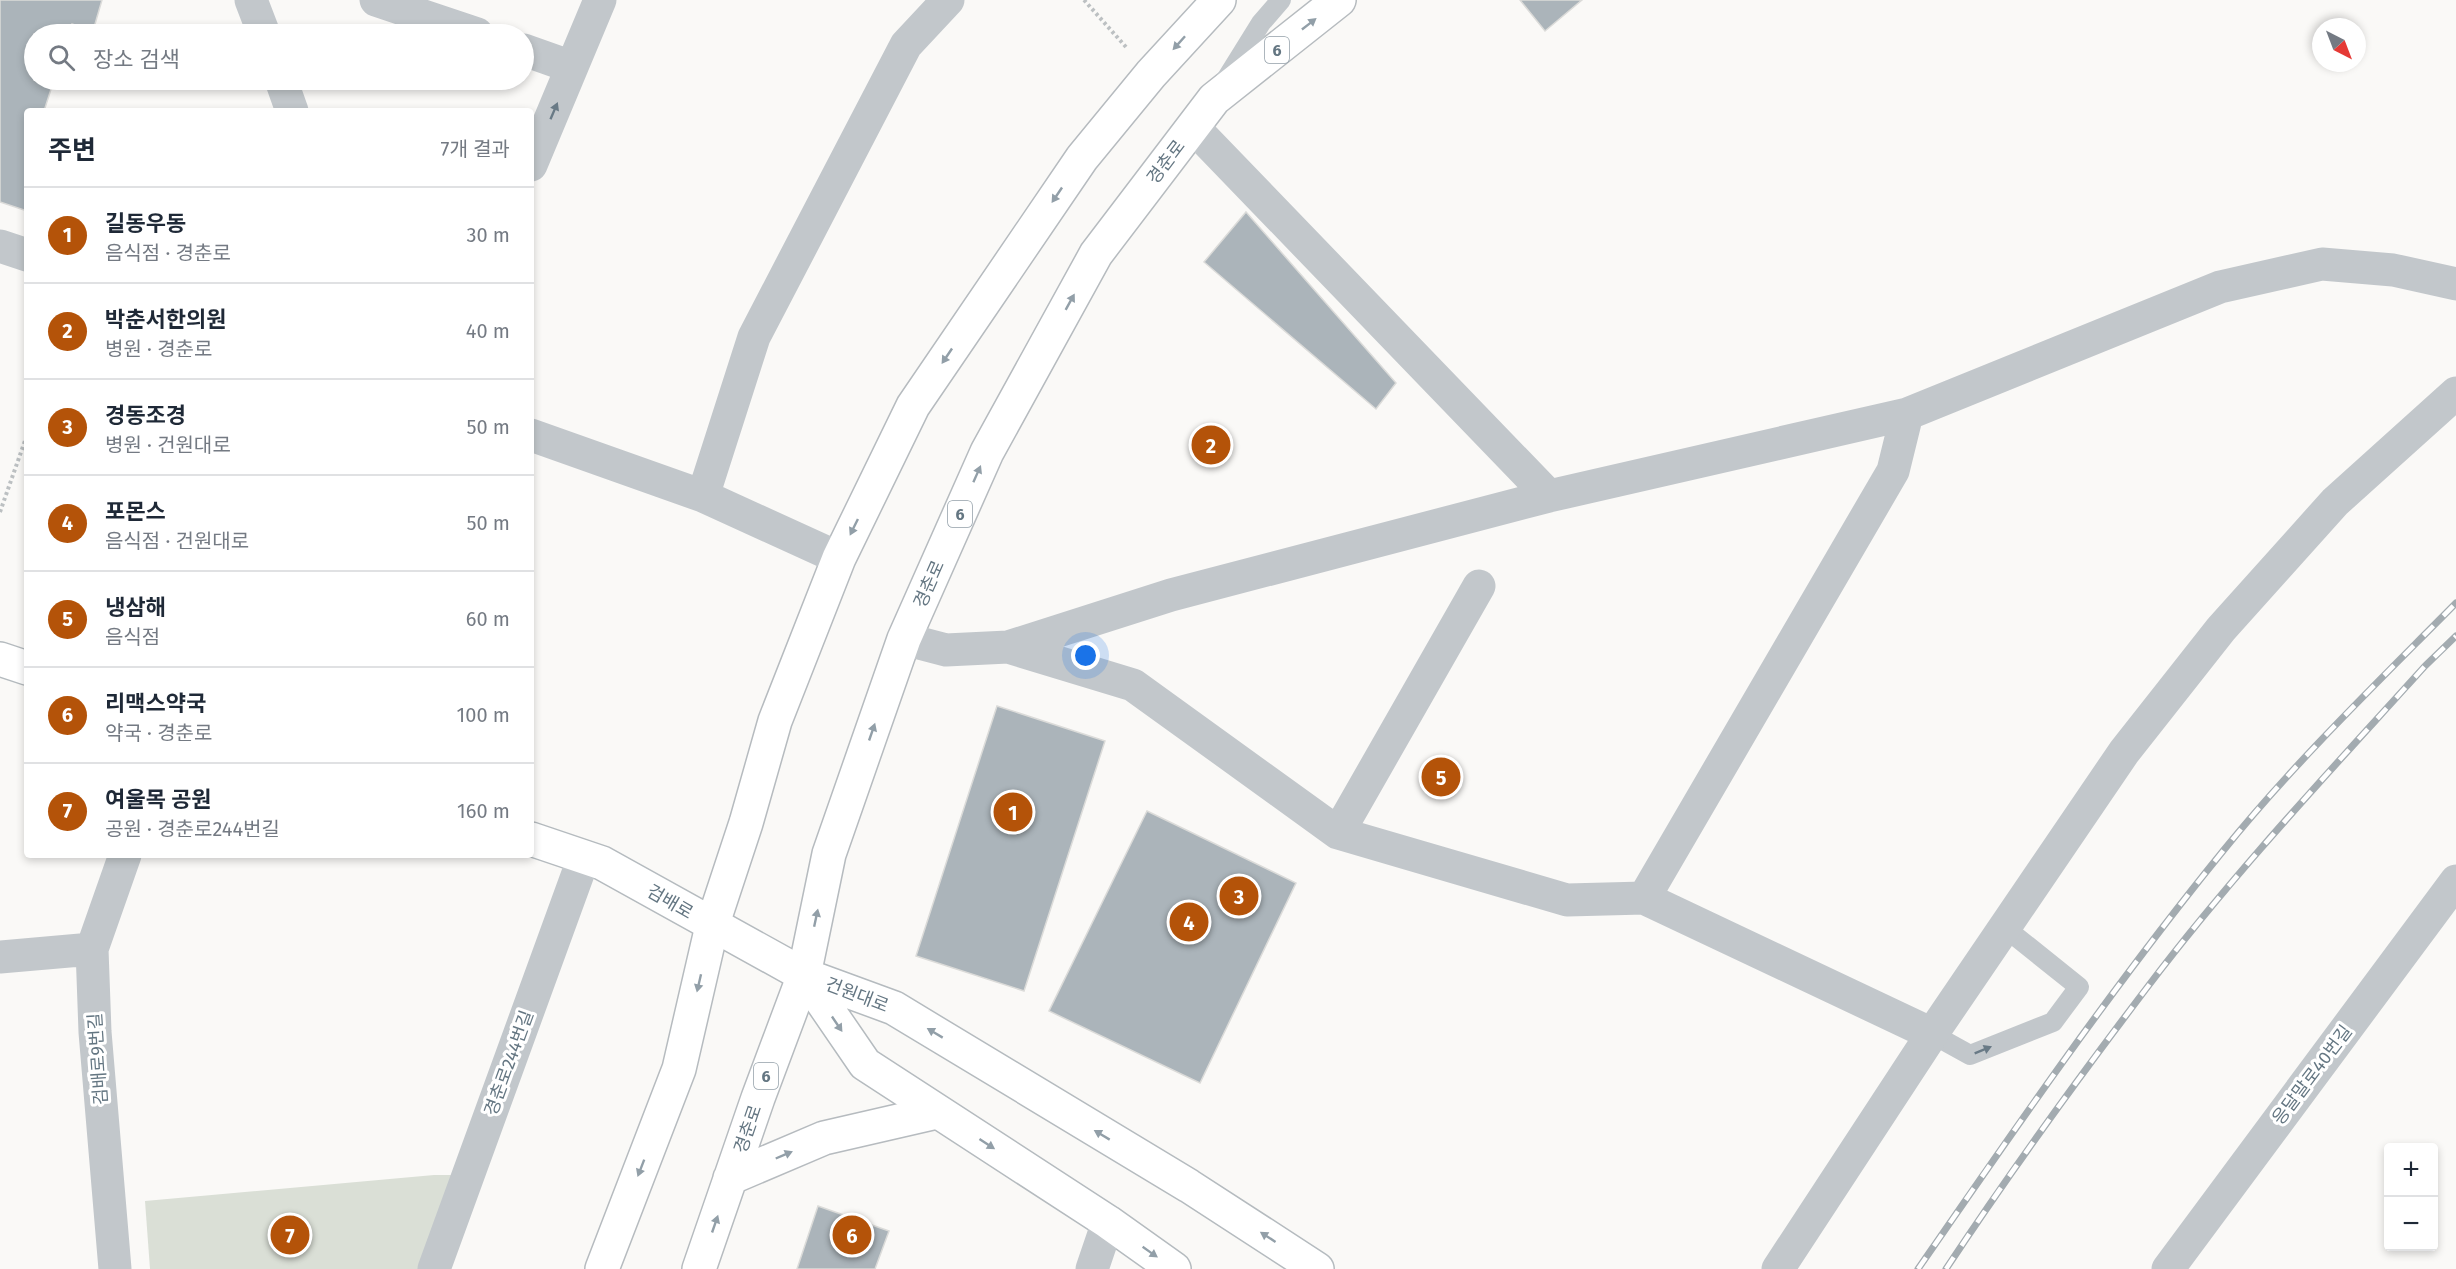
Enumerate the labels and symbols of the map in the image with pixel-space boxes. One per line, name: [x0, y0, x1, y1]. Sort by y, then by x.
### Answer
north arrow: [2312, 18, 2366, 72]
one-way arrow: [1302, 19, 1317, 31]
one-way arrow: [1173, 35, 1186, 50]
road number: 6: [1265, 37, 1289, 63]
one-way arrow: [549, 102, 559, 120]
street label: 경춘로: [1142, 136, 1190, 188]
one-way arrow: [1051, 186, 1062, 203]
one-way arrow: [1065, 293, 1075, 310]
one-way arrow: [942, 348, 953, 364]
pin: 2: [1192, 422, 1230, 468]
one-way arrow: [973, 465, 982, 482]
road number: 6: [948, 501, 972, 527]
one-way arrow: [850, 518, 860, 536]
street label: 경춘로: [909, 557, 949, 611]
your location: [1071, 641, 1100, 670]
one-way arrow: [867, 723, 877, 741]
pin: 5: [1422, 754, 1460, 800]
pin: 1: [994, 790, 1032, 834]
pin: 3: [1220, 874, 1258, 918]
street label: 검배로: [643, 880, 697, 924]
pin: 4: [1170, 900, 1208, 944]
one-way arrow: [812, 908, 821, 927]
one-way arrow: [694, 973, 704, 992]
street label: 건원대로: [822, 973, 892, 1017]
street label: 경춘로244번길: [480, 1007, 538, 1119]
street label: 검배로9번길: [84, 1012, 112, 1106]
one-way arrow: [831, 1015, 843, 1031]
street label: 응달말로40번길: [2267, 1021, 2357, 1129]
one-way arrow: [927, 1028, 943, 1039]
one-way arrow: [1975, 1045, 1993, 1055]
road number: 6: [754, 1063, 778, 1089]
street label: 경춘로: [730, 1102, 766, 1156]
one-way arrow: [1094, 1129, 1110, 1140]
one-way arrow: [979, 1138, 995, 1149]
one-way arrow: [776, 1150, 794, 1160]
one-way arrow: [636, 1159, 645, 1177]
pin: 7: [270, 1212, 310, 1258]
pin: 6: [832, 1212, 872, 1258]
one-way arrow: [710, 1215, 720, 1233]
one-way arrow: [1260, 1232, 1276, 1243]
one-way arrow: [1141, 1246, 1157, 1258]

